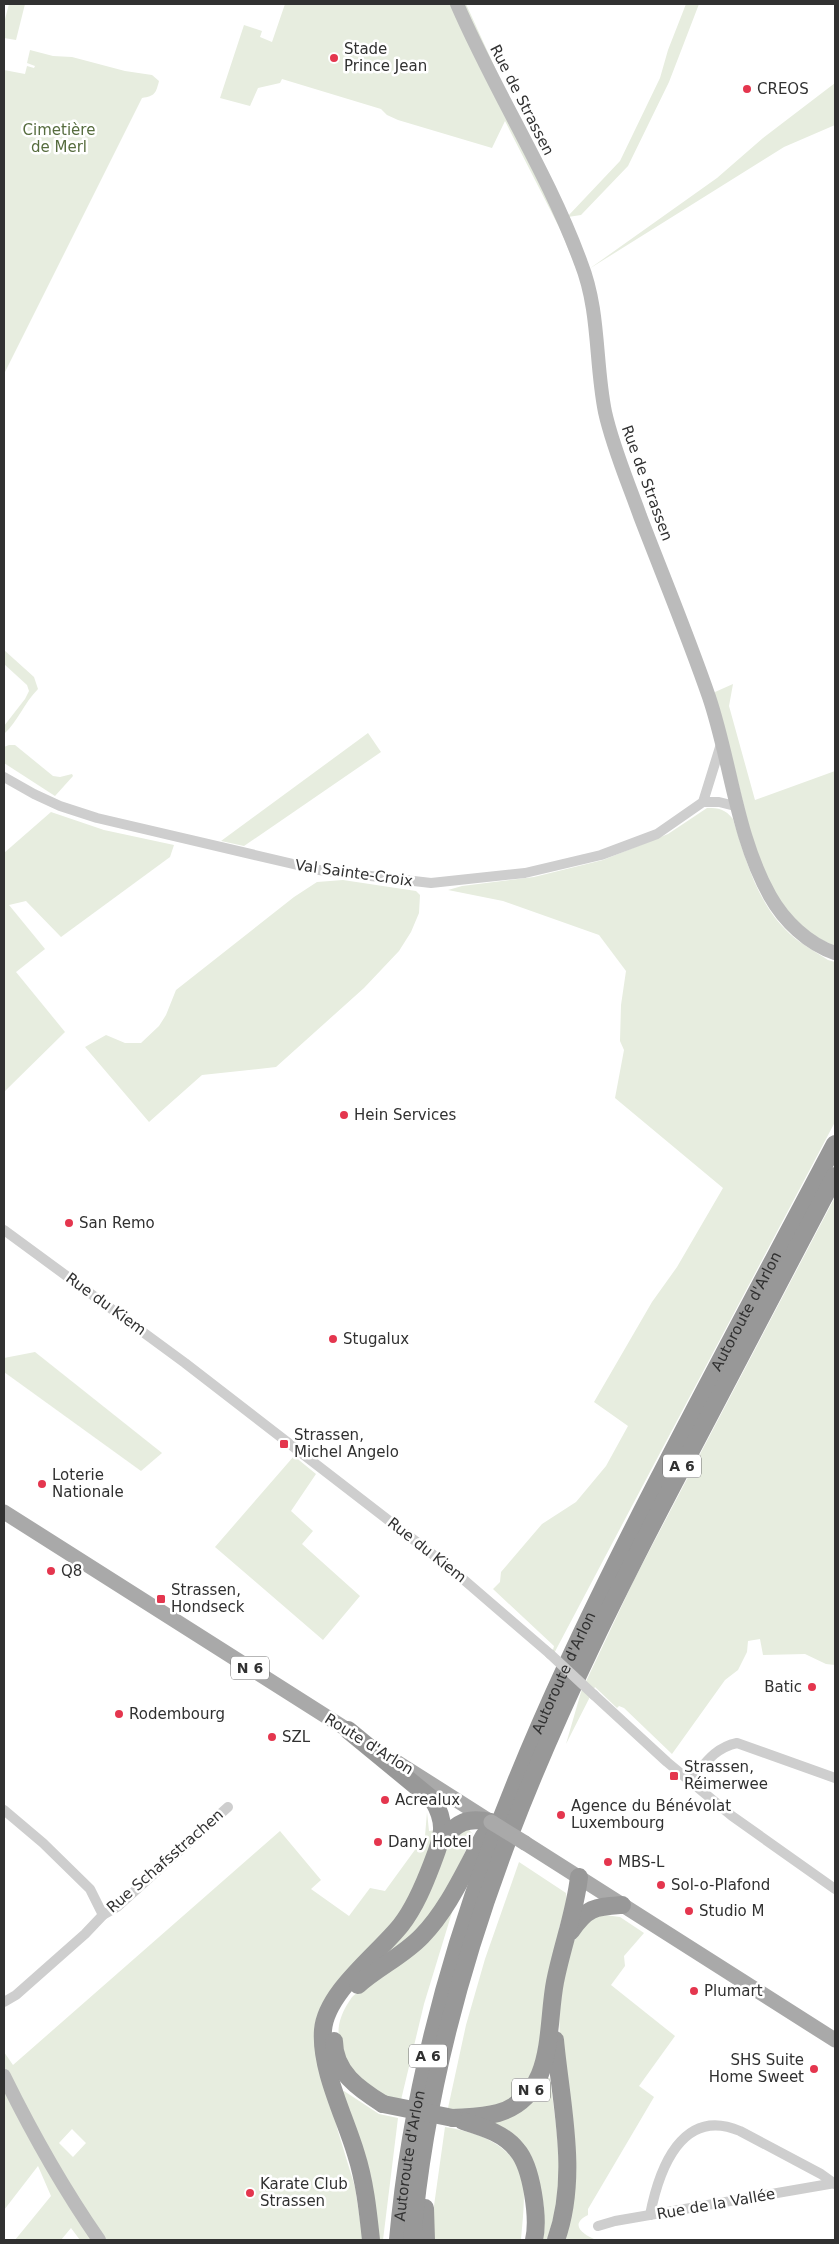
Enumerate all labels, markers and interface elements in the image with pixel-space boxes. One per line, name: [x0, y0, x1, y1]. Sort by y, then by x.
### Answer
place label: Stade Prince Jean: [344, 40, 427, 75]
street label: Rue de Strassen: [486, 42, 558, 158]
marker: Stade Prince Jean: [328, 52, 340, 64]
place label: CREOS: [757, 80, 809, 98]
marker: CREOS: [741, 83, 753, 95]
park label: Cimetière de Merl: [23, 121, 95, 156]
street label: Rue de Strassen: [618, 423, 676, 543]
street label: Val Sainte-Croix: [294, 856, 414, 890]
place label: Hein Services: [354, 1106, 456, 1124]
marker: Hein Services: [338, 1109, 350, 1121]
place label: San Remo: [79, 1214, 155, 1232]
marker: San Remo: [63, 1217, 75, 1229]
street label: Autoroute d'Arlon: [707, 1249, 785, 1374]
street label: Rue du Kiem: [62, 1269, 150, 1339]
place label: Stugalux: [343, 1330, 409, 1348]
marker: Stugalux: [327, 1333, 339, 1345]
place label: Strassen, Michel Angelo: [294, 1426, 399, 1461]
marker: Strassen, Michel Angelo: [278, 1438, 290, 1450]
road number: A 6: [663, 1454, 701, 1478]
place label: Loterie Nationale: [52, 1466, 124, 1501]
marker: Loterie Nationale: [36, 1478, 48, 1490]
street label: Rue du Kiem: [384, 1514, 470, 1586]
place label: Q8: [61, 1562, 82, 1580]
marker: Q8: [45, 1565, 57, 1577]
place label: Strassen, Hondseck: [171, 1581, 245, 1616]
marker: Strassen, Hondseck: [155, 1593, 167, 1605]
street label: Autoroute d'Arlon: [528, 1609, 600, 1737]
road number: N 6: [231, 1656, 269, 1680]
place label: Batic: [764, 1678, 802, 1696]
marker: Batic: [806, 1681, 818, 1693]
place label: Rodembourg: [129, 1705, 225, 1723]
marker: Rodembourg: [113, 1708, 125, 1720]
street label: Route d'Arlon: [321, 1710, 417, 1778]
place label: SZL: [282, 1728, 311, 1746]
marker: SZL: [266, 1731, 278, 1743]
place label: Strassen, Réimerwee: [684, 1758, 768, 1793]
marker: Strassen, Réimerwee: [668, 1770, 680, 1782]
place label: Acrealux: [395, 1791, 460, 1809]
marker: Acrealux: [379, 1794, 391, 1806]
place label: Agence du Bénévolat Luxembourg: [571, 1797, 731, 1832]
street label: Rue Schafsstrachen: [103, 1806, 227, 1916]
marker: Agence du Bénévolat Luxembourg: [555, 1809, 567, 1821]
place label: Dany Hotel: [388, 1833, 472, 1851]
marker: Dany Hotel: [372, 1836, 384, 1848]
place label: MBS-L: [618, 1853, 665, 1871]
marker: MBS-L: [602, 1856, 614, 1868]
place label: Sol-o-Plafond: [671, 1876, 770, 1894]
marker: Sol-o-Plafond: [655, 1879, 667, 1891]
place label: Studio M: [699, 1902, 765, 1920]
marker: Studio M: [683, 1905, 695, 1917]
place label: Plumart: [704, 1982, 763, 2000]
marker: Plumart: [688, 1985, 700, 1997]
road number: A 6: [409, 2044, 447, 2068]
place label: SHS Suite Home Sweet: [709, 2051, 804, 2086]
marker: SHS Suite Home Sweet: [808, 2063, 820, 2075]
road number: N 6: [512, 2078, 550, 2102]
street label: Autoroute d'Arlon: [391, 2089, 429, 2222]
place label: Karate Club Strassen: [260, 2175, 348, 2210]
street label: Rue de la Vallée: [655, 2185, 777, 2223]
marker: Karate Club Strassen: [244, 2187, 256, 2199]

